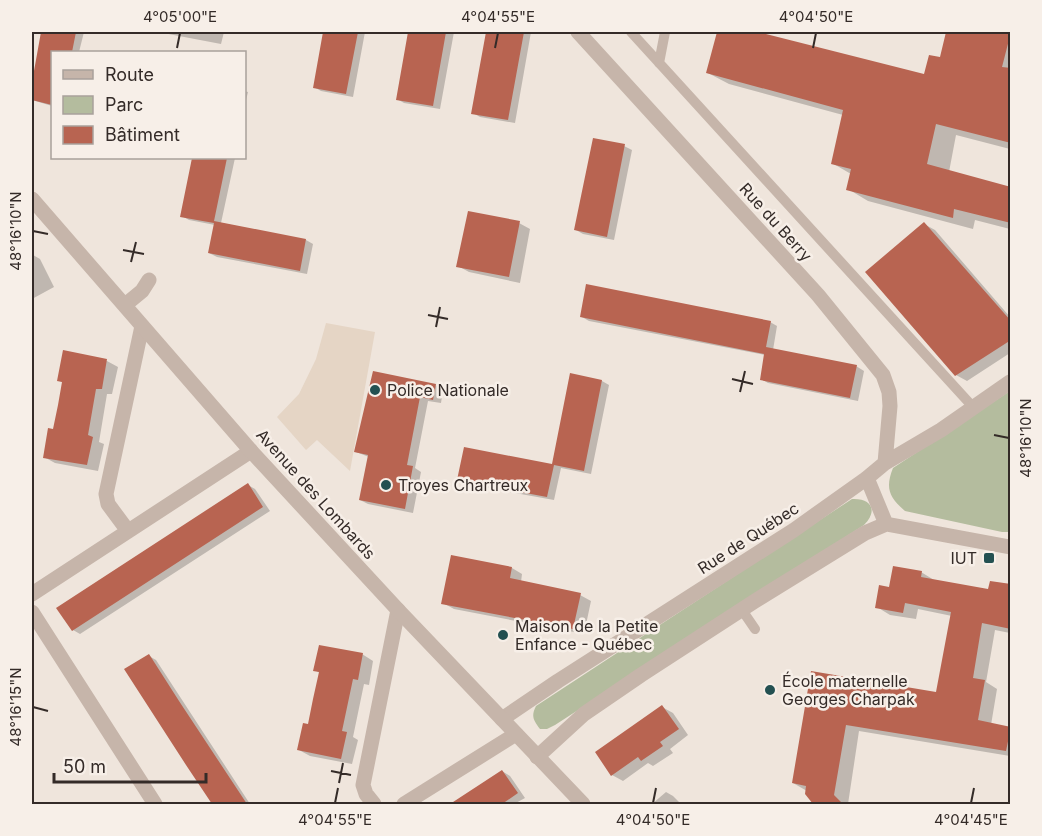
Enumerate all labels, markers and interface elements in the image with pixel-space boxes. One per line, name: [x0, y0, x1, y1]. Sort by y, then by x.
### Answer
text: 4°05'00"E: [143, 7, 217, 26]
text: 4°04'55"E: [461, 7, 535, 26]
text: 4°04'50"E: [779, 7, 853, 26]
legend: [51, 51, 246, 159]
text: Route: [105, 64, 154, 85]
text: Parc: [105, 94, 143, 115]
text: Bâtiment: [105, 124, 180, 145]
street label: Rue du Berry: [736, 179, 816, 265]
text: 48°16'10"N: [6, 191, 25, 271]
place label: Police Nationale: [387, 380, 509, 400]
marker: Police Nationale: [368, 383, 382, 397]
text: 48°16'10"N: [1016, 398, 1035, 478]
street label: Avenue des Lombards: [252, 425, 380, 563]
place label: Troyes Chartreux: [398, 475, 529, 495]
marker: Troyes Chartreux: [379, 478, 393, 492]
street label: Rue de Québec: [694, 498, 802, 578]
place label: IUT: [950, 548, 977, 568]
marker: IUT: [982, 551, 996, 565]
place label: Maison de la Petite Enfance - Québec: [515, 616, 658, 654]
marker: Maison de la Petite Enfance - Québec: [496, 628, 510, 642]
text: 48°16'15"N: [6, 668, 25, 747]
place label: École maternelle Georges Charpak: [782, 671, 915, 709]
marker: École maternelle Georges Charpak: [763, 683, 777, 697]
scale bar: [54, 746, 206, 784]
text: 50 m: [63, 756, 106, 777]
text: 4°04'55"E: [298, 810, 372, 829]
text: 4°04'50"E: [616, 810, 690, 829]
text: 4°04'45"E: [934, 810, 1008, 829]

